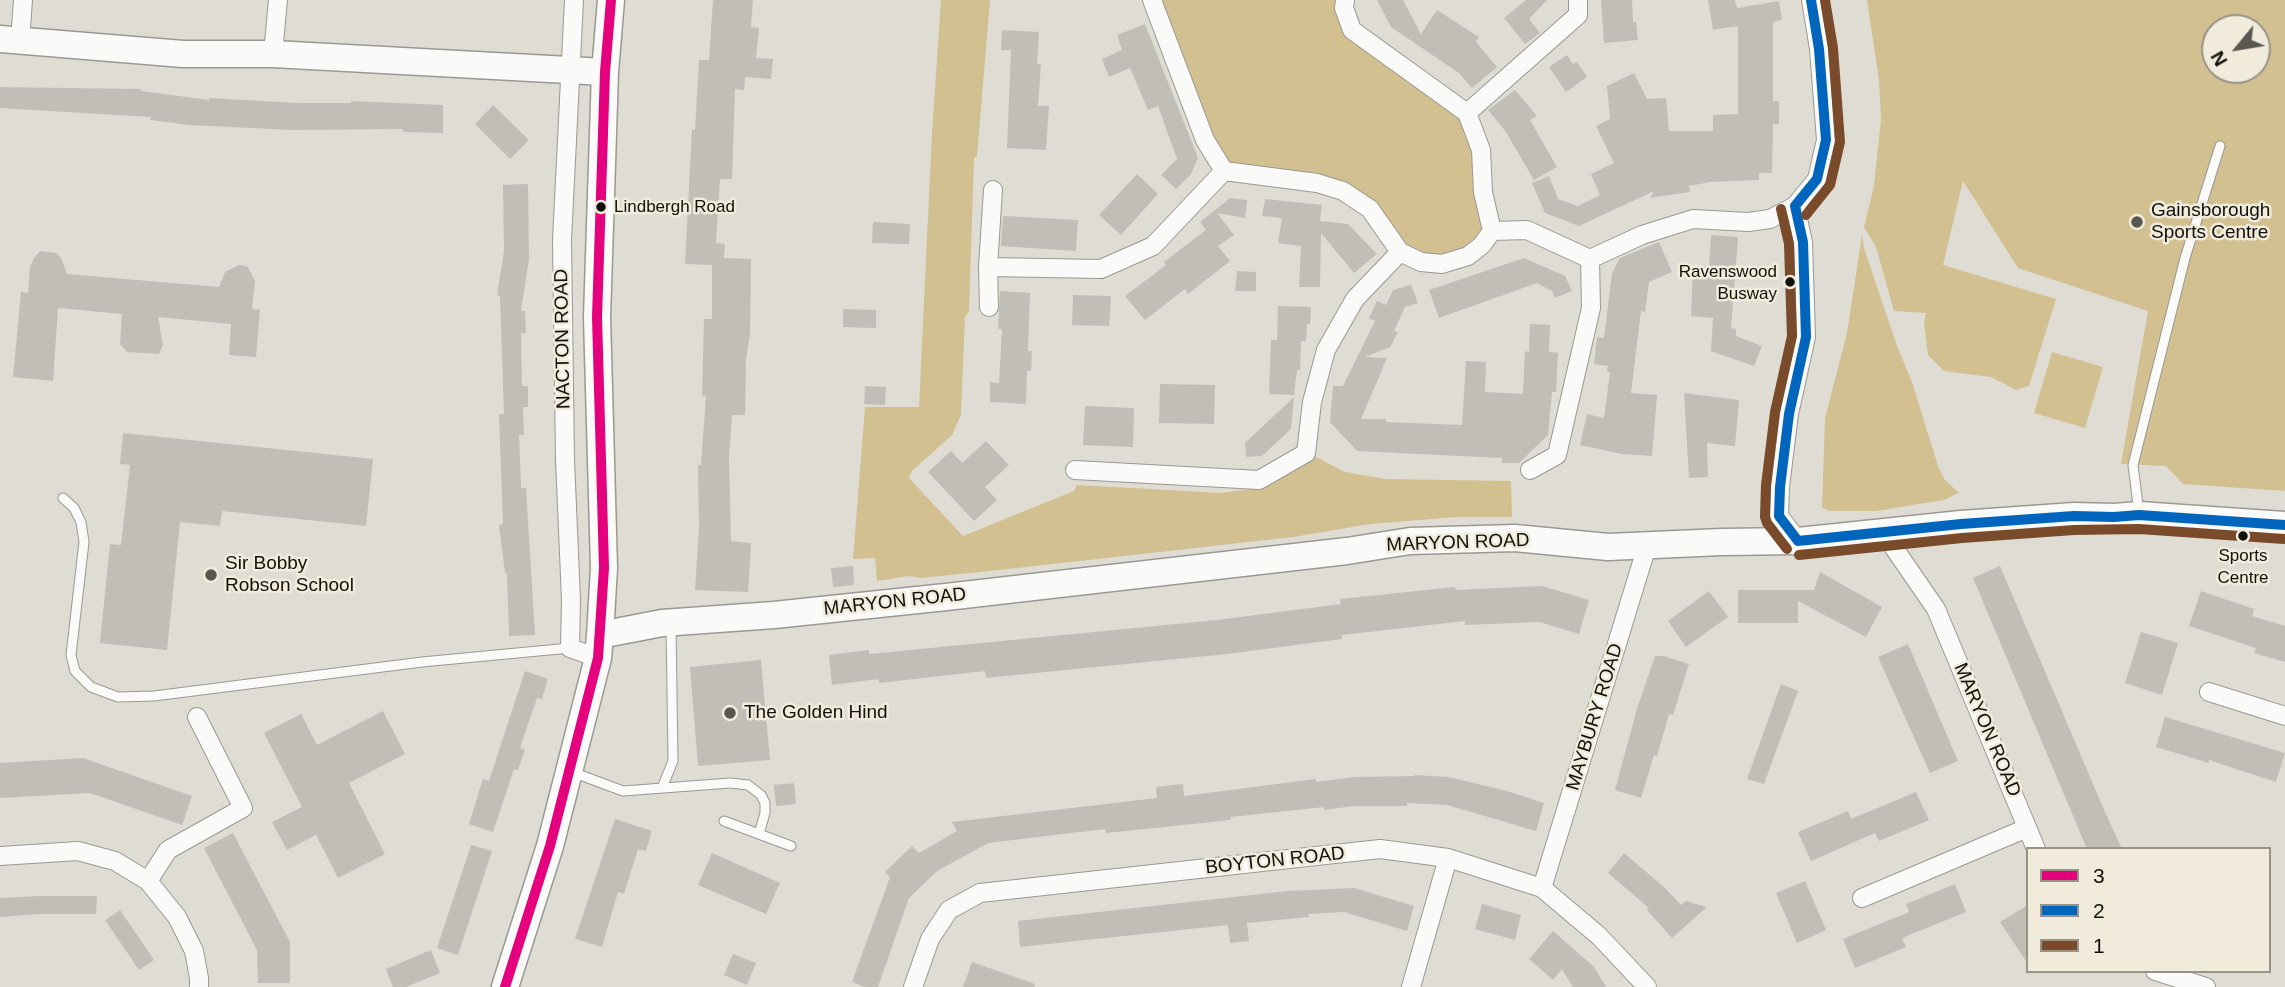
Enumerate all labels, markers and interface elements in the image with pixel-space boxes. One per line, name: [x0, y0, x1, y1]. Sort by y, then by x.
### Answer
north arrow: [2201, 14, 2271, 84]
text: N: [2207, 48, 2232, 70]
place label: Lindbergh Road: [614, 197, 735, 217]
marker: Lindbergh Road: [594, 200, 608, 214]
place label: Gainsborough Sports Centre: [2151, 200, 2270, 244]
marker: Gainsborough Sports Centre: [2129, 214, 2145, 230]
place label: Ravenswood Busway: [1679, 262, 1777, 302]
street label: NACTON ROAD: [550, 269, 576, 409]
marker: Ravenswood Busway: [1783, 275, 1797, 289]
street label: MARYON ROAD: [1386, 529, 1530, 557]
marker: Sports Centre: [2236, 529, 2250, 543]
place label: Sports Centre: [2217, 546, 2269, 586]
place label: Sir Bobby Robson School: [225, 553, 354, 597]
marker: Sir Bobby Robson School: [203, 567, 219, 583]
street label: MARYON ROAD: [823, 583, 967, 621]
street label: MAYBURY ROAD: [1562, 641, 1628, 793]
street label: MARYON ROAD: [1949, 660, 2025, 800]
place label: The Golden Hind: [744, 702, 888, 724]
marker: The Golden Hind: [722, 705, 738, 721]
street label: BOYTON ROAD: [1204, 842, 1346, 880]
legend: [2026, 847, 2271, 973]
text: 3: [2093, 864, 2105, 887]
text: 2: [2093, 899, 2105, 922]
text: 1: [2093, 934, 2105, 957]

